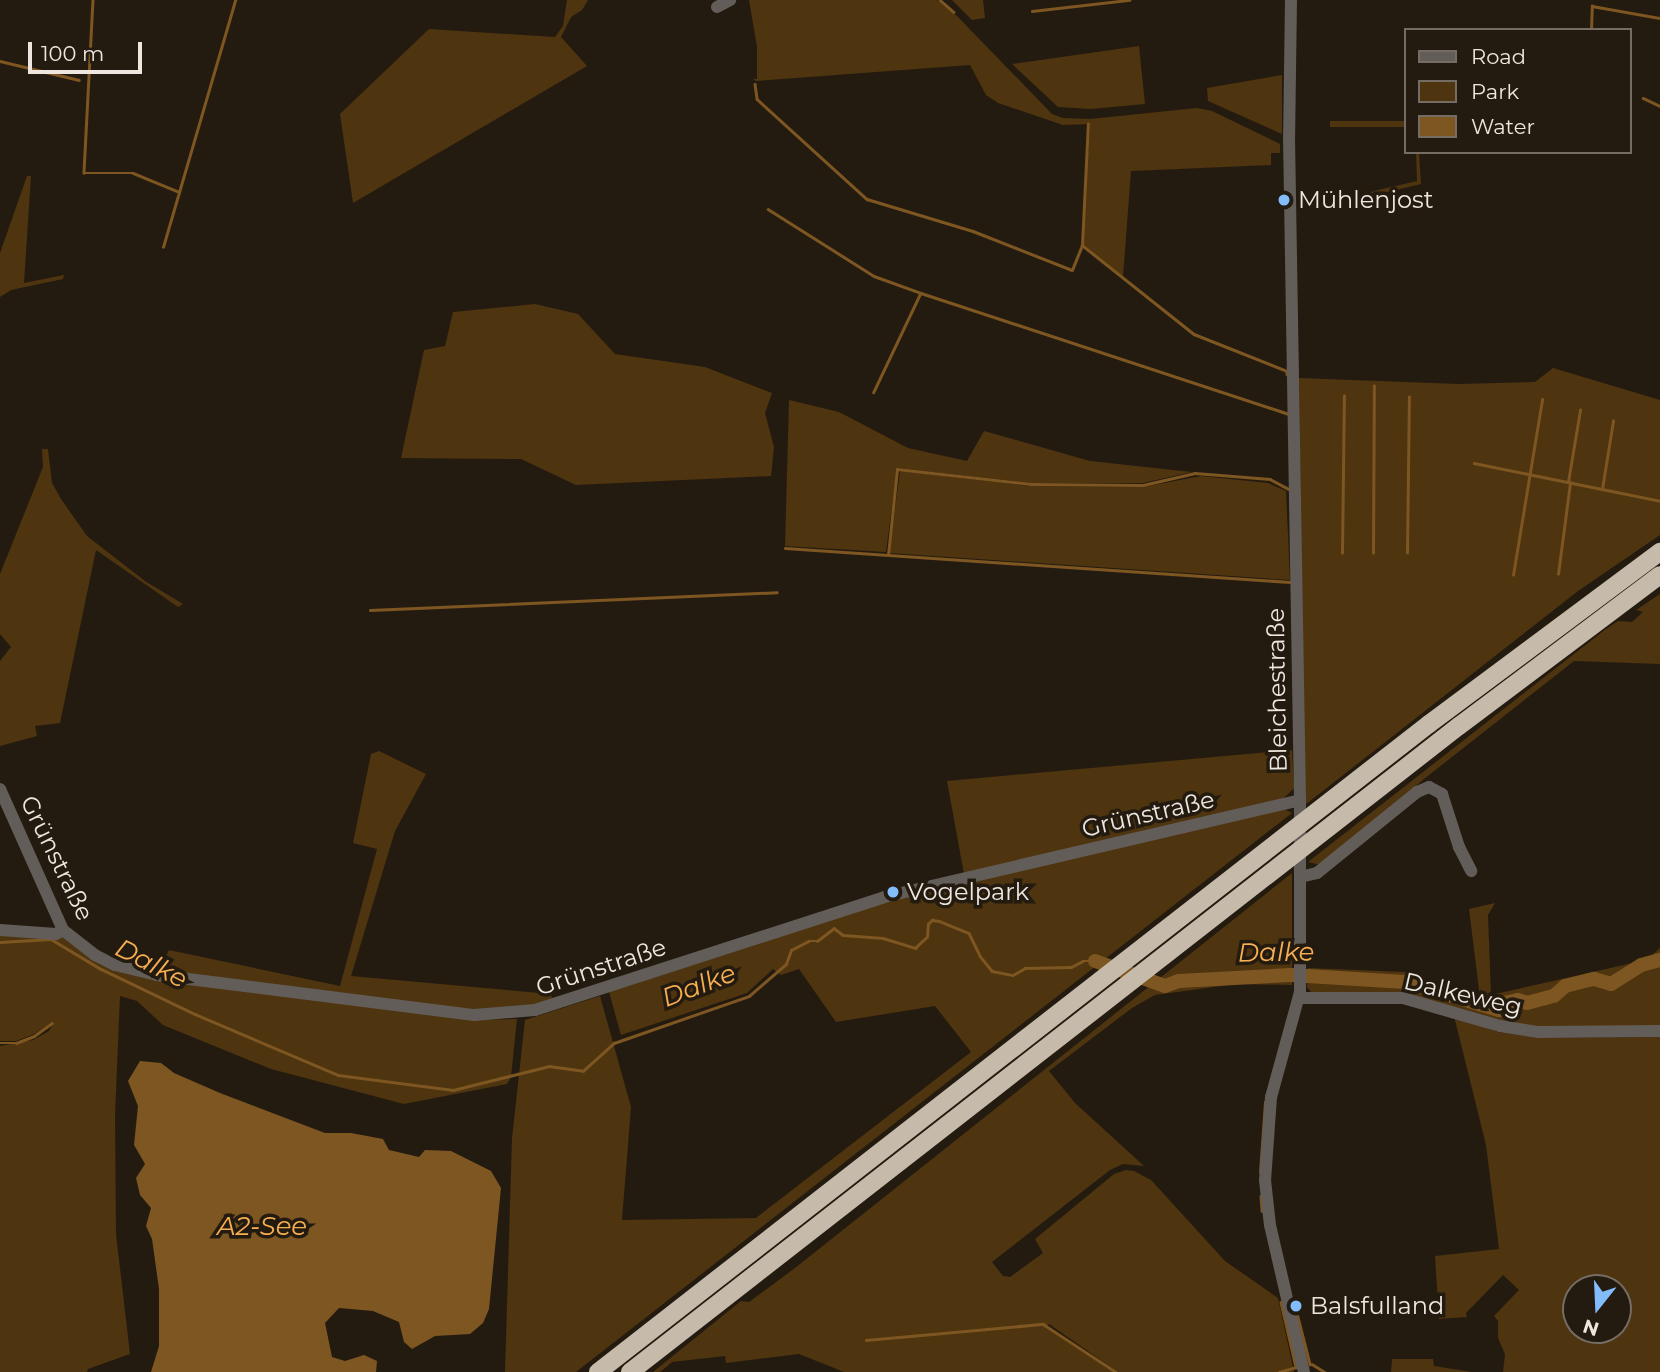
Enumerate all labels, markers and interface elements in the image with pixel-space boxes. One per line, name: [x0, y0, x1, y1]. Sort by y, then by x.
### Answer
scale bar: [32, 28, 145, 72]
legend: [1404, 28, 1632, 154]
text: 100 m: [41, 41, 104, 66]
text: Road: [1471, 44, 1526, 69]
text: Park: [1471, 79, 1519, 104]
text: Water: [1471, 114, 1535, 139]
place label: Mühlenjost: [1298, 186, 1434, 214]
marker: Mühlenjost: [1276, 192, 1292, 208]
street label: Bleichestraße: [1261, 608, 1293, 772]
street label: Grünstraße: [1079, 785, 1217, 843]
street label: Grünstraße: [14, 791, 100, 925]
place label: Vogelpark: [907, 878, 1029, 906]
marker: Vogelpark: [885, 884, 901, 900]
street label: Grünstraße: [532, 932, 670, 1002]
water label: Dalke: [110, 933, 192, 995]
water label: Dalke: [1237, 937, 1315, 969]
water label: Dalke: [658, 958, 740, 1014]
street label: Dalkeweg: [1401, 966, 1525, 1022]
water label: A2-See: [217, 1211, 307, 1243]
north arrow: [1562, 1274, 1632, 1344]
place label: Balsfulland: [1310, 1292, 1444, 1320]
marker: Balsfulland: [1288, 1298, 1304, 1314]
text: N: [1580, 1314, 1602, 1341]

